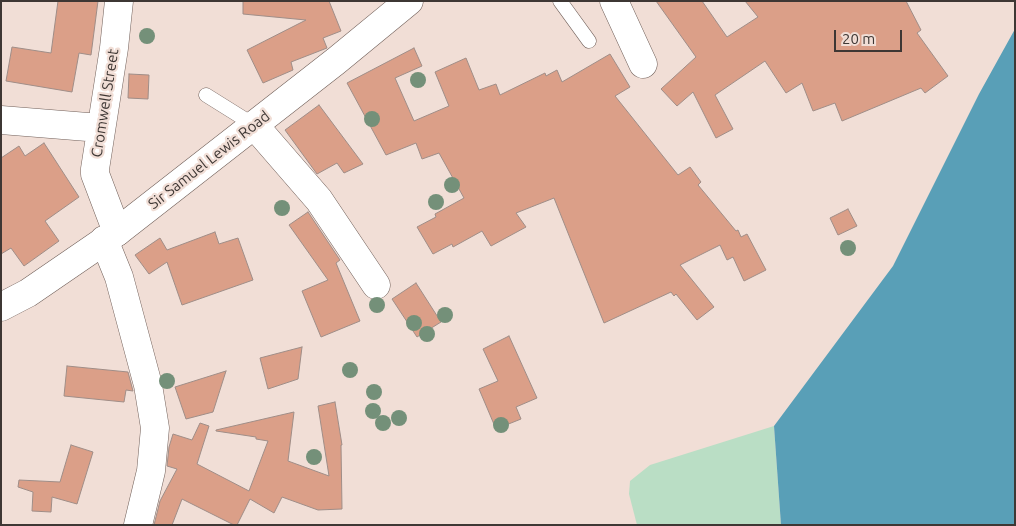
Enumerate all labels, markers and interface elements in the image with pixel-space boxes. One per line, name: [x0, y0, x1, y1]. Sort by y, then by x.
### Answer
scale bar: [836, 20, 904, 52]
text: 20 m: [842, 30, 875, 47]
street label: Cromwell Street: [88, 47, 122, 159]
street label: Sir Samuel Lewis Road: [145, 107, 273, 213]

